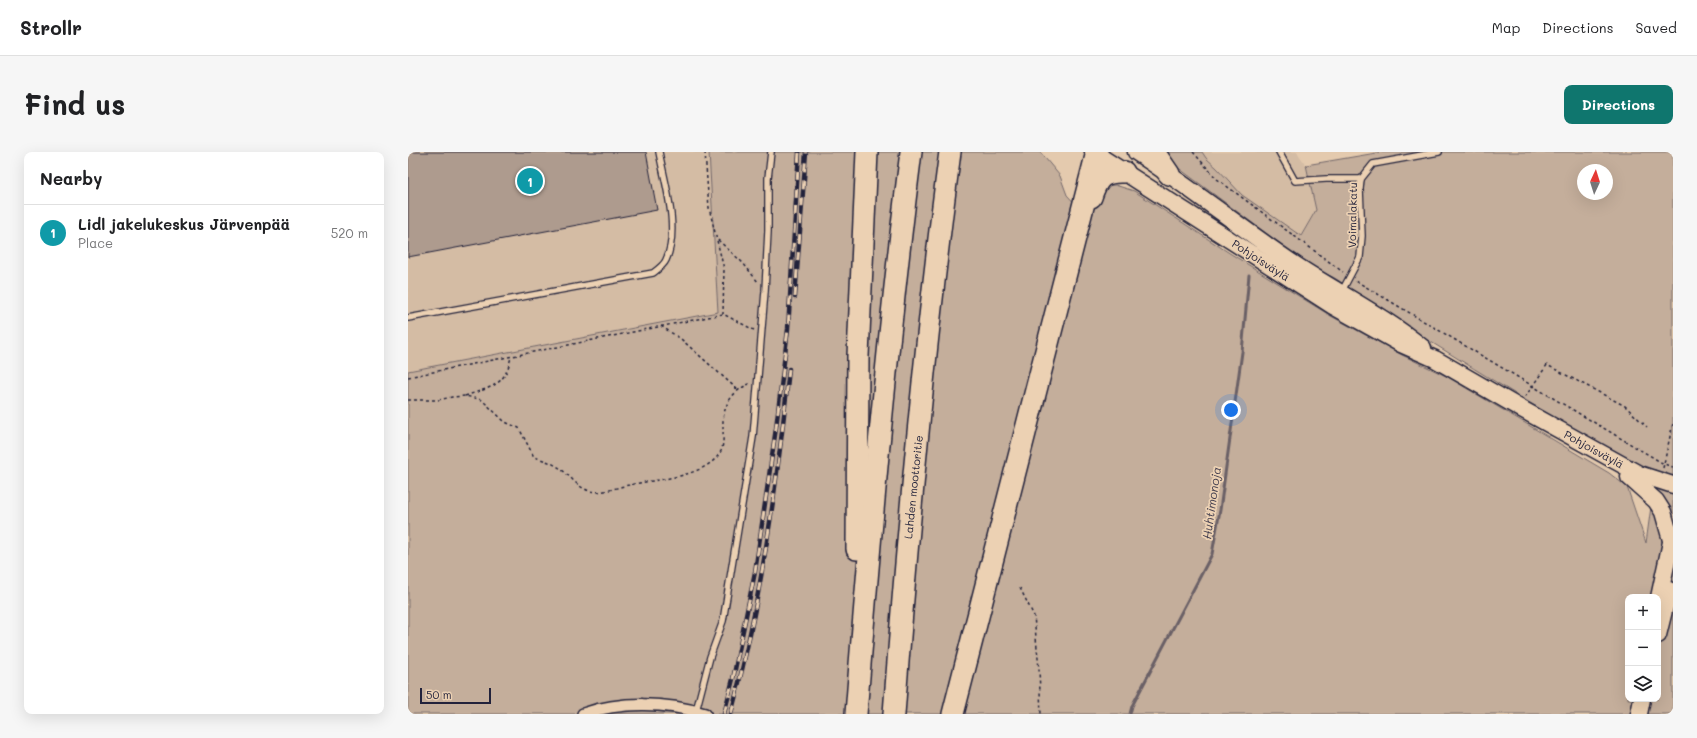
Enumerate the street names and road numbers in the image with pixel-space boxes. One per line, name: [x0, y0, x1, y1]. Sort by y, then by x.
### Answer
street label: Voimalakatu: [1344, 182, 1360, 248]
street label: Pohjoisväylä: [1229, 236, 1293, 284]
street label: Pohjoisväylä: [1562, 426, 1627, 472]
street label: Lahden moottoritie: [900, 434, 926, 540]

